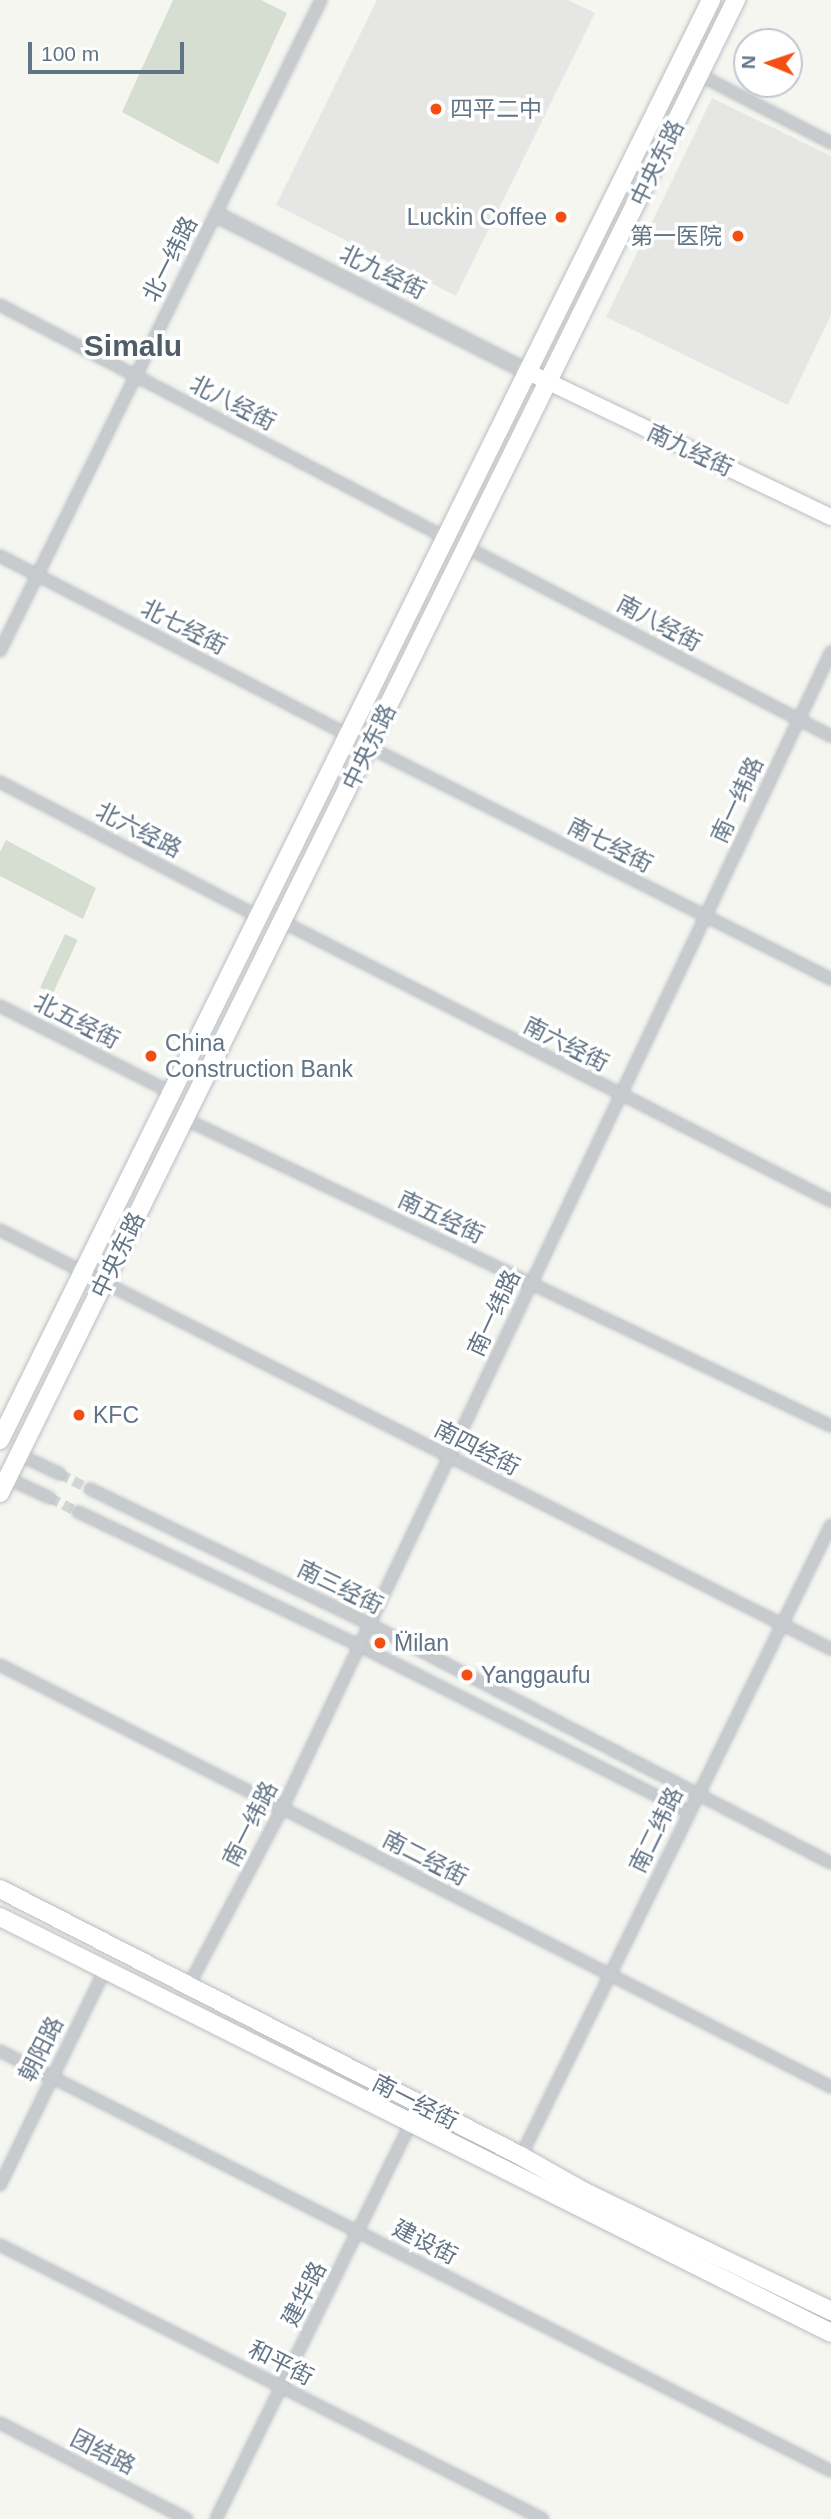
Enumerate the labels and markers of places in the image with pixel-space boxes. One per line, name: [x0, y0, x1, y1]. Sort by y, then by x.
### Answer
place label: 四平二中: [450, 95, 542, 123]
marker: 四平二中: [428, 101, 444, 117]
place label: Luckin Coffee: [407, 203, 547, 231]
marker: Luckin Coffee: [553, 209, 569, 225]
place label: 第一医院: [630, 222, 722, 250]
marker: 第一医院: [728, 226, 748, 246]
place label: China Construction Bank: [165, 1029, 353, 1083]
marker: China Construction Bank: [143, 1048, 159, 1064]
place label: KFC: [93, 1401, 139, 1429]
marker: KFC: [71, 1407, 87, 1423]
place label: M̈ilan: [394, 1629, 449, 1657]
marker: M̈ilan: [372, 1635, 388, 1651]
place label: Yanggaufu: [481, 1661, 591, 1689]
marker: Yanggaufu: [459, 1667, 475, 1683]

